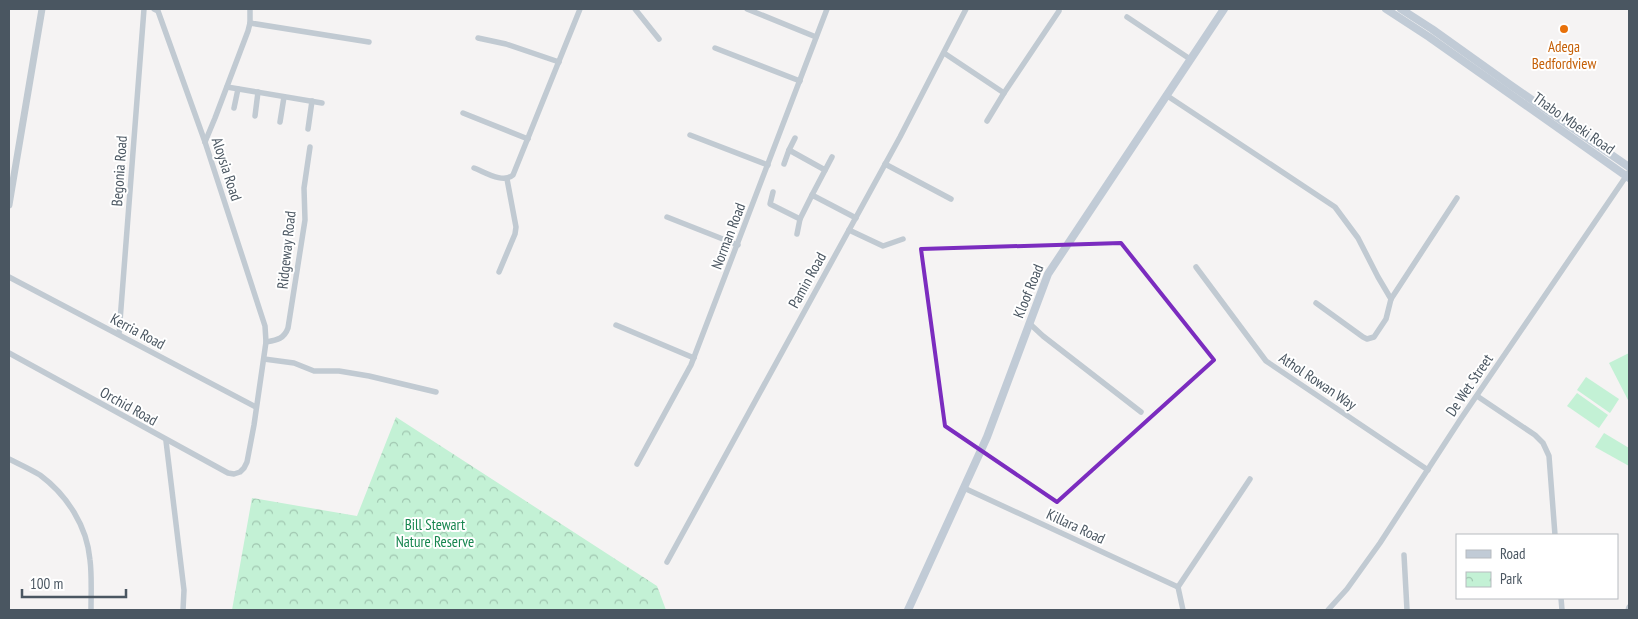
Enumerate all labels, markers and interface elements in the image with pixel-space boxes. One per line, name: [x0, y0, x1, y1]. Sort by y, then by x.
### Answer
marker: Adega Bedfordview: [1558, 23, 1570, 35]
place label: Adega Bedfordview: [1532, 37, 1596, 73]
street label: Thabo Mbeki Road: [1529, 88, 1619, 158]
street label: Begonia Road: [107, 135, 131, 207]
street label: Aloysia Road: [208, 135, 246, 203]
street label: Norman Road: [707, 200, 749, 272]
street label: Ridgeway Road: [272, 210, 300, 290]
street label: Pamin Road: [784, 249, 830, 311]
street label: Kloof Road: [1009, 261, 1047, 321]
street label: Kerria Road: [107, 309, 169, 353]
street label: Athol Rowan Way: [1276, 348, 1361, 414]
street label: De Wet Street: [1441, 350, 1497, 420]
street label: Orchid Road: [97, 382, 161, 430]
street label: Killara Road: [1044, 504, 1108, 548]
park label: Bill Stewart Nature Reserve: [396, 515, 474, 551]
legend: [1456, 534, 1618, 599]
text: Road: [1500, 544, 1526, 563]
scale bar: [22, 566, 126, 598]
text: Park: [1500, 569, 1522, 588]
text: 100 m: [30, 574, 63, 593]

